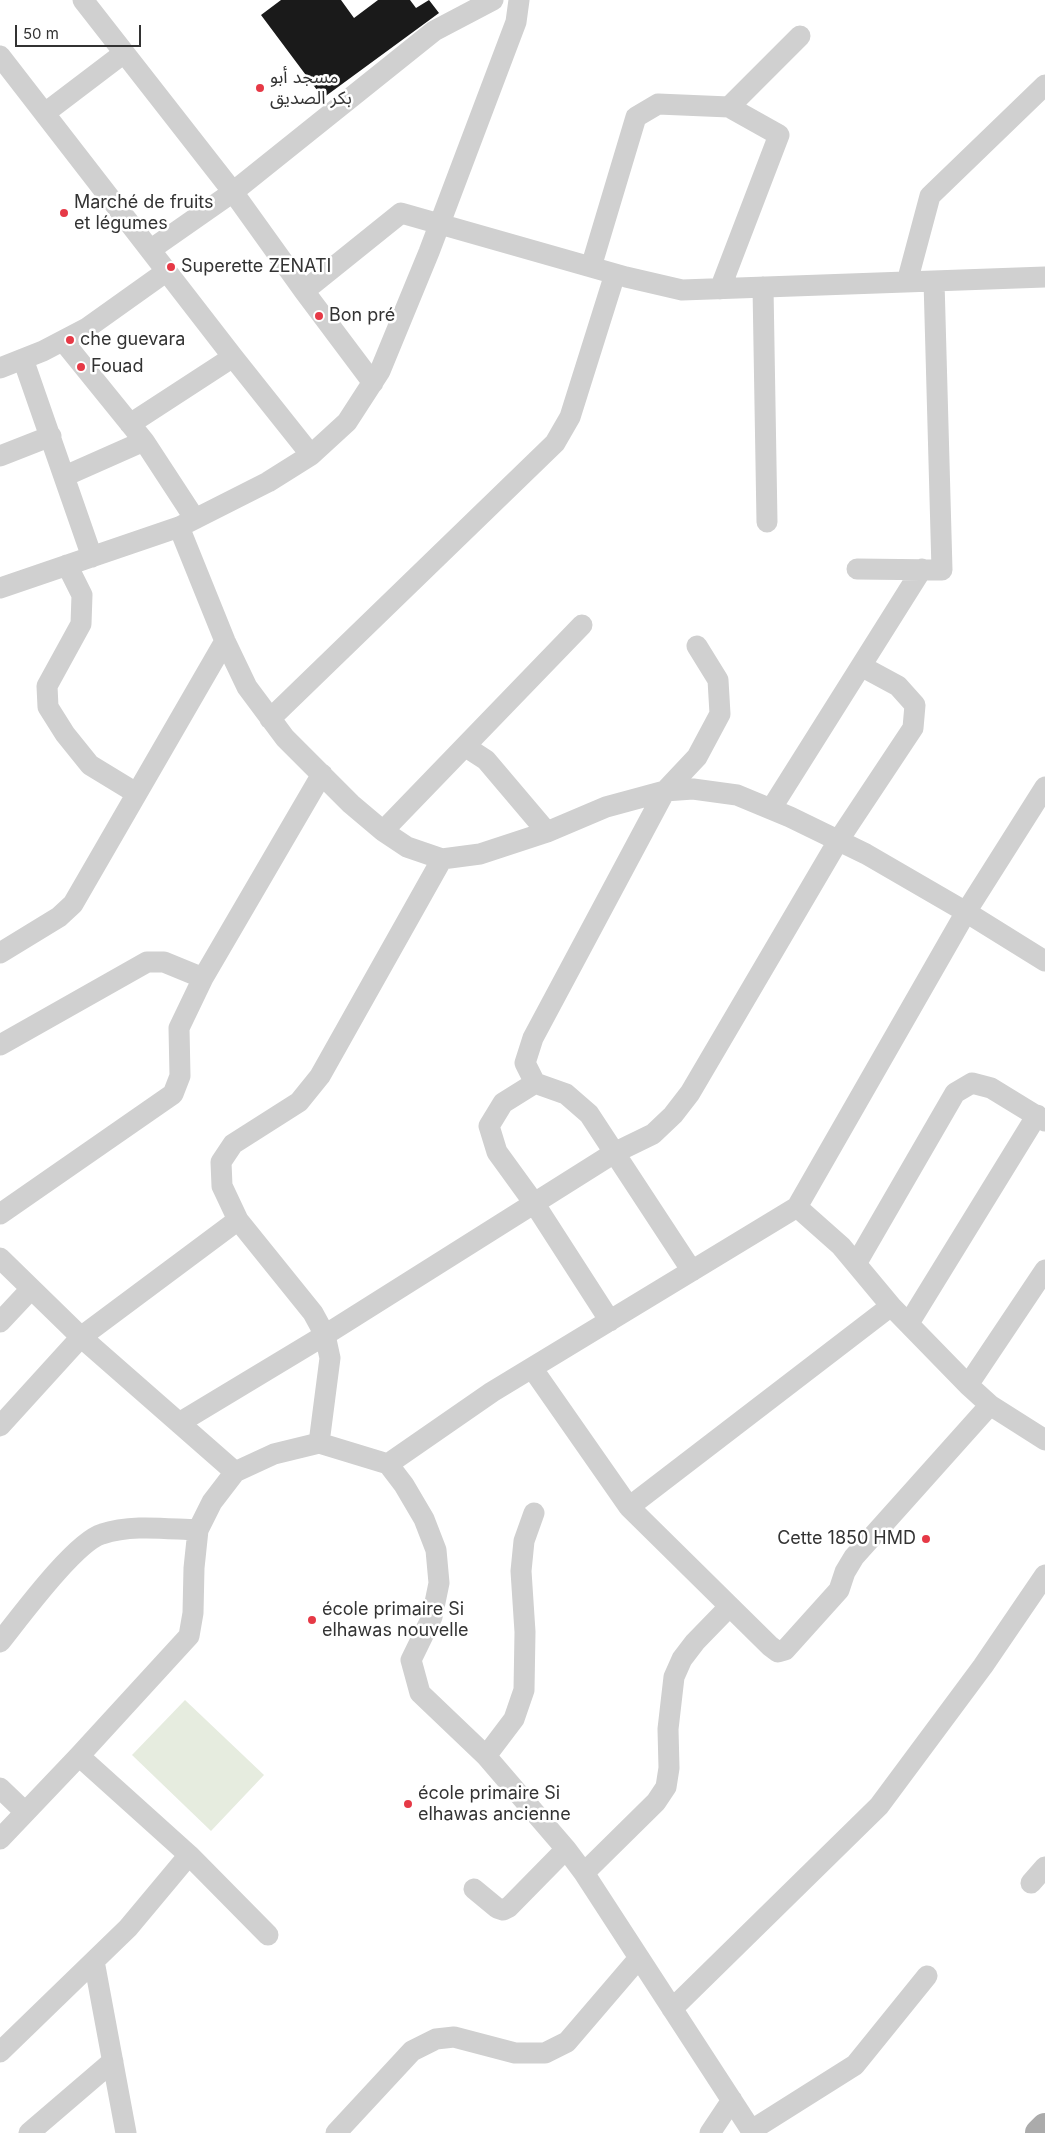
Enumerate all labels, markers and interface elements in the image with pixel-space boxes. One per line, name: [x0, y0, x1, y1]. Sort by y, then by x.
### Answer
scale bar: [18, 15, 144, 47]
text: 50 m: [23, 24, 59, 43]
place label: مسجد أبو بكر الصديق: [270, 67, 352, 110]
marker: مسجد أبو بكر الصديق: [254, 82, 266, 94]
place label: Marché de fruits et légumes: [74, 192, 214, 234]
marker: Marché de fruits et légumes: [58, 207, 70, 219]
place label: Superette ZENATI: [181, 256, 331, 278]
marker: Superette ZENATI: [165, 261, 177, 273]
place label: Bon pré: [329, 305, 395, 327]
marker: Bon pré: [313, 310, 325, 322]
place label: che guevara: [80, 329, 185, 351]
marker: che guevara: [64, 334, 76, 346]
place label: Fouad: [91, 356, 143, 378]
marker: Fouad: [75, 361, 87, 373]
place label: Cette 1850 HMD: [777, 1528, 916, 1550]
marker: Cette 1850 HMD: [920, 1533, 932, 1545]
place label: école primaire Si elhawas nouvelle: [322, 1599, 469, 1642]
marker: école primaire Si elhawas nouvelle: [306, 1614, 318, 1626]
place label: école primaire Si elhawas ancienne: [418, 1783, 571, 1826]
marker: école primaire Si elhawas ancienne: [402, 1798, 414, 1810]

